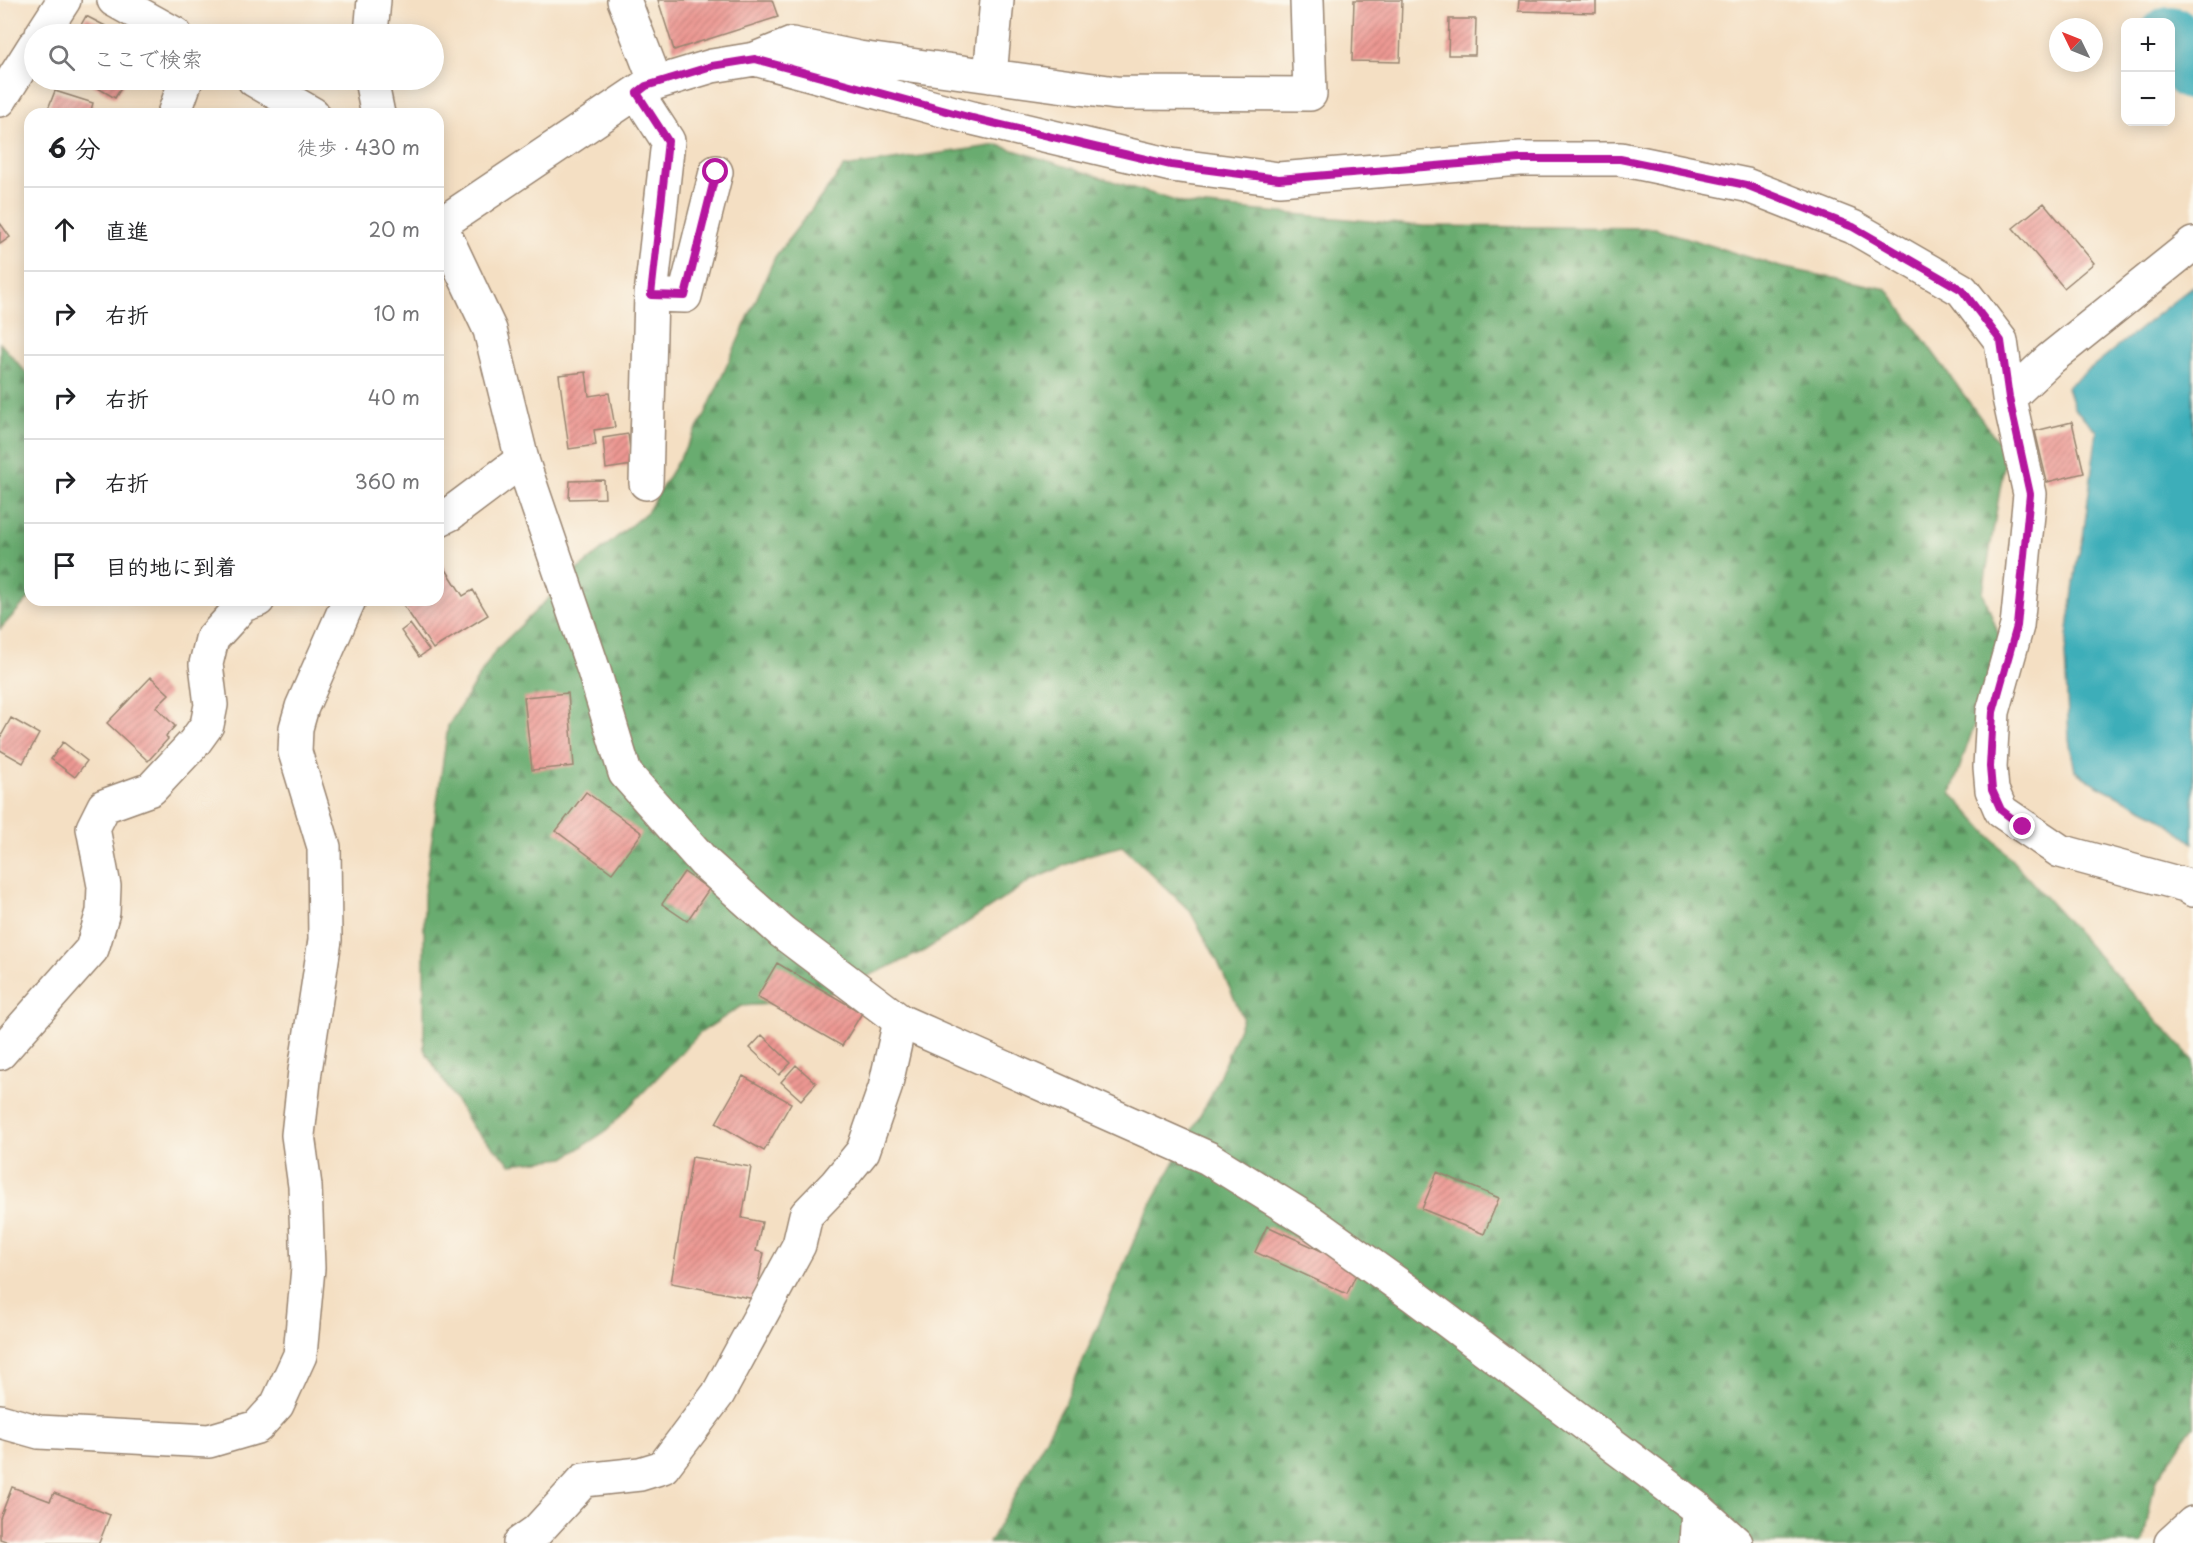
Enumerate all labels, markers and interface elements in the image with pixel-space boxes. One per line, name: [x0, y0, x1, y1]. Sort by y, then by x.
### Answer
north arrow: [2049, 18, 2103, 72]
map controls: [2121, 18, 2175, 126]
button: +: [2121, 18, 2175, 72]
search box: [24, 24, 444, 90]
icon: search: [45, 41, 78, 74]
text: ここで検索: [93, 41, 203, 74]
button: −: [2121, 72, 2175, 126]
text: 6 分: [48, 128, 101, 167]
text: 徒歩 · 430 m: [297, 132, 420, 162]
route start: [702, 158, 728, 184]
icon: ahead: [48, 213, 81, 246]
text: 直進: [105, 213, 149, 246]
text: 20 m: [368, 214, 420, 244]
icon: right: [48, 297, 81, 330]
text: 右折: [105, 297, 149, 330]
text: 10 m: [373, 298, 420, 328]
icon: right: [48, 381, 81, 414]
text: 右折: [105, 381, 149, 414]
text: 40 m: [368, 382, 420, 412]
icon: right: [48, 465, 81, 498]
text: 右折: [105, 465, 149, 498]
text: 360 m: [354, 466, 420, 496]
icon: arrive: [48, 549, 81, 582]
text: 目的地に到着: [105, 549, 237, 582]
route end: [2009, 813, 2035, 839]

